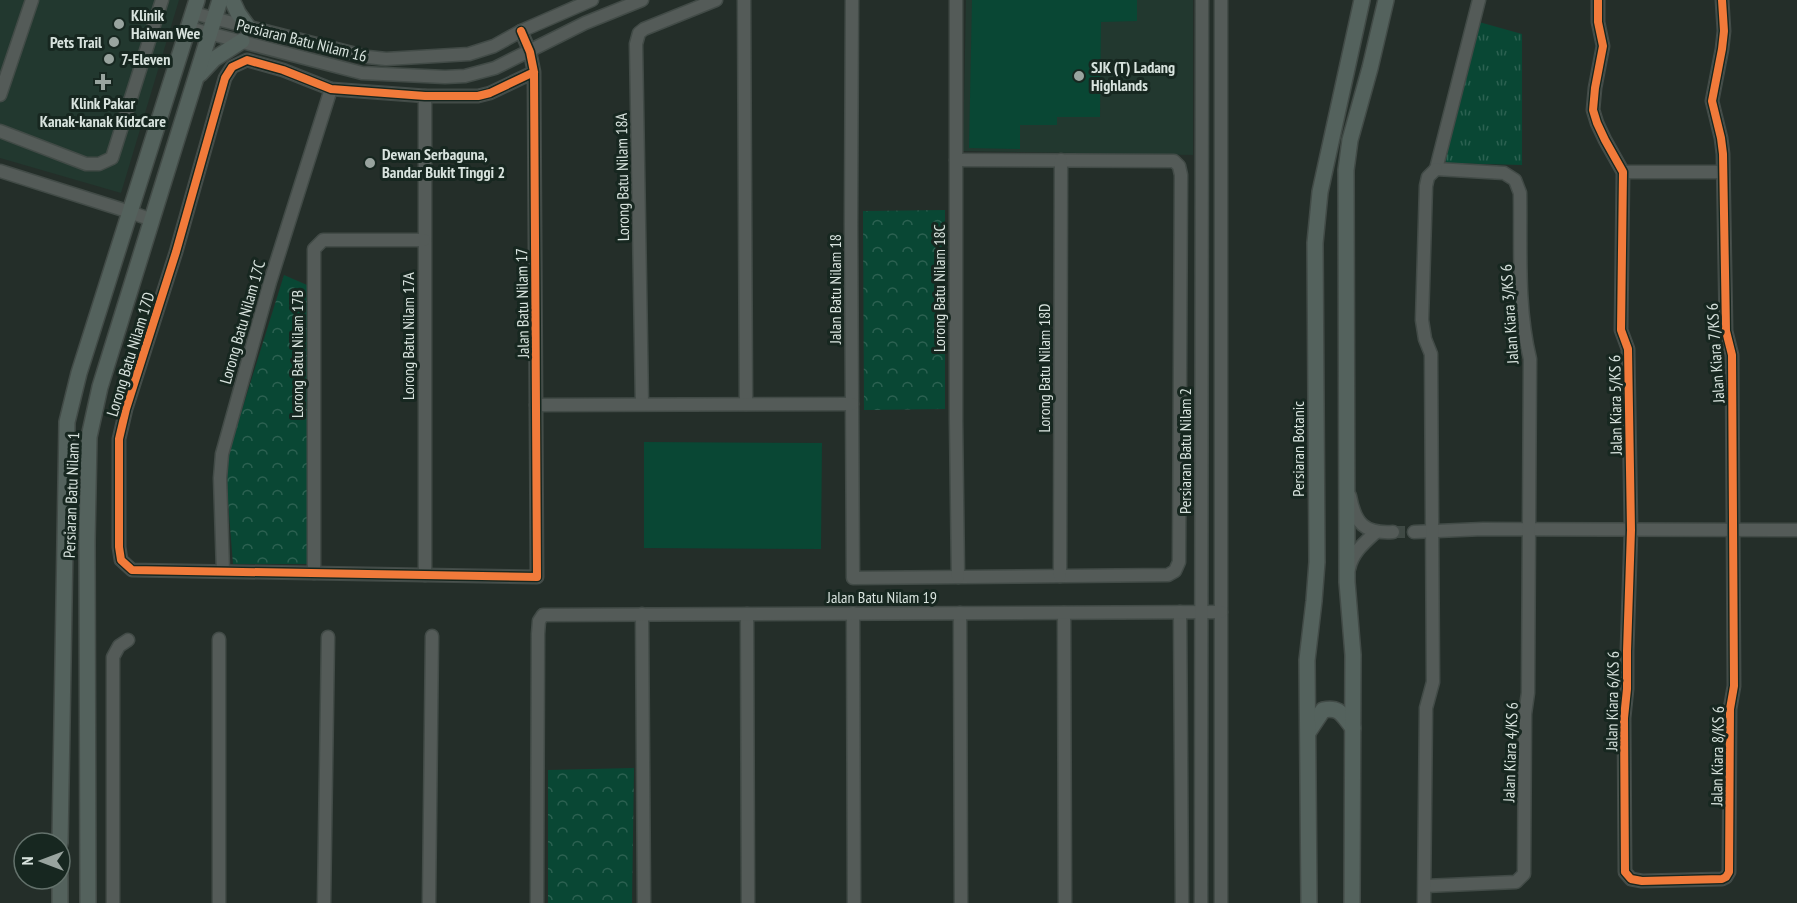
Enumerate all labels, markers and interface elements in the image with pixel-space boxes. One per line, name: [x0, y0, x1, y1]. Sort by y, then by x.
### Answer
place label: Klinik Haiwan Wee: [131, 5, 201, 43]
street label: Persiaran Batu Nilam 16: [235, 14, 369, 66]
marker: Klinik Haiwan Wee: [112, 17, 126, 31]
place label: Pets Trail: [50, 32, 102, 52]
marker: Pets Trail: [107, 35, 121, 49]
place label: 7-Eleven: [121, 49, 170, 69]
marker: 7-Eleven: [102, 52, 116, 66]
place label: SJK (T) Ladang Highlands: [1091, 57, 1175, 95]
marker: SJK (T) Ladang Highlands: [1072, 69, 1086, 83]
marker: Klink Pakar Kanak-kanak KidzCare: [94, 73, 112, 91]
place label: Klink Pakar Kanak-kanak KidzCare: [40, 93, 166, 131]
street label: Lorong Batu Nilam 18A: [611, 112, 633, 241]
place label: Dewan Serbaguna, Bandar Bukit Tinggi 2: [382, 144, 505, 182]
marker: Dewan Serbaguna, Bandar Bukit Tinggi 2: [363, 156, 377, 170]
street label: Lorong Batu Nilam 18C: [929, 224, 949, 352]
street label: Jalan Batu Nilam 18: [825, 234, 845, 345]
street label: Jalan Batu Nilam 17: [511, 248, 533, 359]
street label: Lorong Batu Nilam 17C: [215, 258, 269, 386]
street label: Jalan Kiara 3/KS 6: [1496, 263, 1523, 366]
street label: Lorong Batu Nilam 17A: [398, 272, 418, 400]
street label: Lorong Batu Nilam 17D: [102, 289, 158, 419]
street label: Lorong Batu Nilam 17B: [287, 290, 307, 418]
street label: Jalan Kiara 7/KS 6: [1702, 302, 1729, 405]
street label: Lorong Batu Nilam 18D: [1034, 304, 1054, 432]
street label: Jalan Kiara 5/KS 6: [1604, 355, 1626, 456]
street label: Persiaran Batu Nilam 2: [1175, 388, 1195, 514]
street label: Persiaran Botanic: [1288, 401, 1308, 497]
street label: Persiaran Batu Nilam 1: [59, 432, 83, 558]
street label: Jalan Batu Nilam 19: [826, 587, 937, 607]
street label: Jalan Kiara 6/KS 6: [1601, 651, 1623, 752]
street label: Jalan Kiara 4/KS 6: [1498, 702, 1522, 803]
street label: Jalan Kiara 8/KS 6: [1706, 706, 1728, 807]
north arrow: [12, 831, 72, 891]
text: N: [17, 857, 37, 865]

